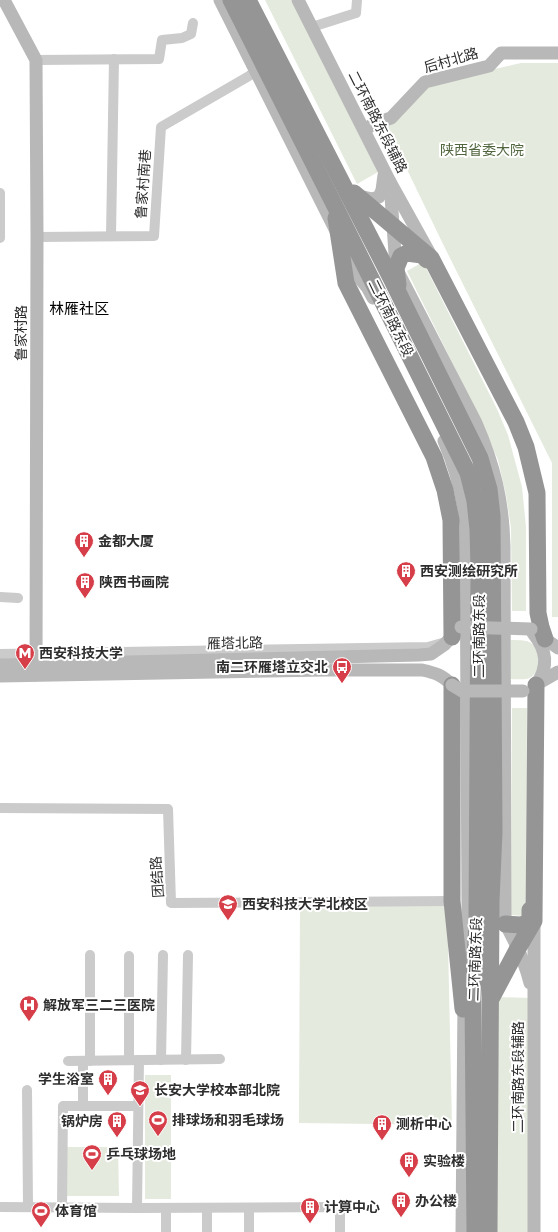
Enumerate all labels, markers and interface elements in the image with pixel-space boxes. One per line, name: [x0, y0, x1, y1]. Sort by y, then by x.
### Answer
street label: 后村北路: [422, 45, 480, 75]
street label: 二环南路东段辅路: [345, 68, 411, 176]
park label: 陕西省委大院: [440, 142, 524, 158]
street label: 鲁家村南巷: [133, 149, 153, 219]
street label: 二环南路东段: [365, 277, 417, 359]
district label: 林雁社区: [49, 300, 109, 318]
street label: 鲁家村路: [13, 305, 29, 361]
building icon: 金都大厦: [73, 530, 95, 558]
place label: 金都大厦: [98, 533, 154, 549]
building icon: 西安测绘研究所: [395, 560, 417, 588]
place label: 西安测绘研究所: [420, 563, 518, 579]
building icon: 陕西书画院: [74, 571, 96, 599]
place label: 陕西书画院: [99, 574, 169, 590]
street label: 二环南路东段: [471, 594, 487, 678]
street label: 雁塔北路: [207, 635, 263, 651]
metro station icon: 西安科技大学: [14, 642, 36, 670]
place label: 西安科技大学: [39, 645, 123, 661]
bus stop icon: 南二环雁塔立交北: [331, 656, 353, 684]
place label: 南二环雁塔立交北: [216, 659, 328, 675]
street label: 团结路: [148, 855, 166, 899]
school or university icon: 西安科技大学北校区: [217, 893, 239, 921]
place label: 西安科技大学北校区: [242, 896, 368, 912]
street label: 二环南路东段: [466, 917, 484, 1001]
hospital icon: 解放军三二三医院: [18, 994, 40, 1022]
place label: 解放军三二三医院: [43, 997, 155, 1013]
street label: 二环南路东段辅路: [510, 1021, 526, 1133]
building icon: 学生浴室: [97, 1068, 119, 1096]
place label: 学生浴室: [38, 1071, 94, 1087]
school or university icon: 长安大学校本部北院: [129, 1079, 151, 1107]
place label: 长安大学校本部北院: [154, 1082, 280, 1098]
sports icon: 排球场和羽毛球场: [147, 1109, 169, 1137]
building icon: 锅炉房: [106, 1110, 128, 1138]
place label: 排球场和羽毛球场: [172, 1112, 284, 1128]
place label: 锅炉房: [61, 1113, 103, 1129]
building icon: 测析中心: [371, 1113, 393, 1141]
place label: 测析中心: [396, 1116, 452, 1132]
sports icon: 乒乓球场地: [81, 1143, 103, 1171]
place label: 乒乓球场地: [106, 1146, 176, 1162]
building icon: 实验楼: [398, 1150, 420, 1178]
place label: 实验楼: [423, 1153, 465, 1169]
building icon: 办公楼: [390, 1190, 412, 1218]
place label: 办公楼: [415, 1193, 457, 1209]
building icon: 计算中心: [299, 1196, 321, 1224]
place label: 计算中心: [324, 1199, 380, 1215]
sports icon: 体育馆: [30, 1200, 52, 1228]
place label: 体育馆: [55, 1203, 97, 1219]

